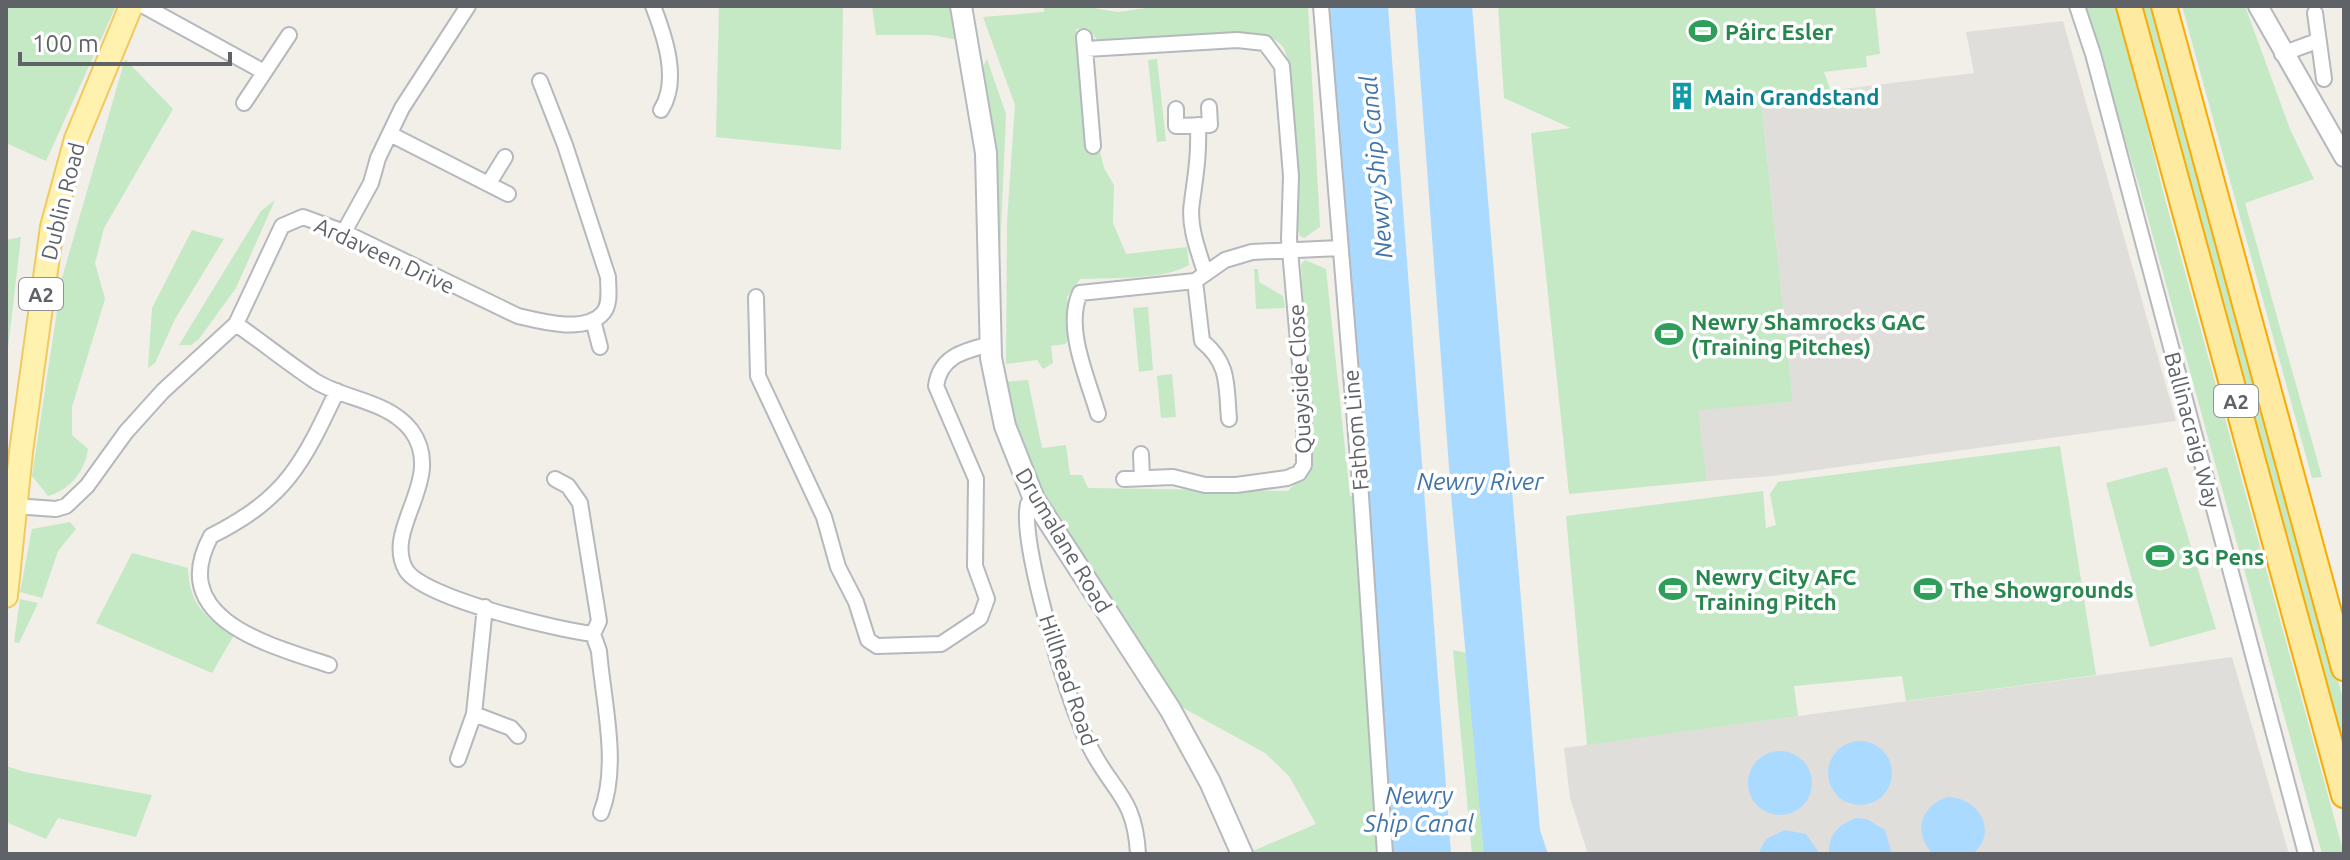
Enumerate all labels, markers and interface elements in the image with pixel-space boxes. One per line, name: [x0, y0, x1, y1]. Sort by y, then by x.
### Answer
scale bar: [20, 16, 230, 66]
sports icon: Páirc Esler: [1688, 16, 1718, 46]
place label: Páirc Esler: [1725, 19, 1833, 44]
text: 100 m: [32, 30, 99, 57]
water label: Newry Ship Canal: [1355, 74, 1397, 260]
building icon: Main Grandstand: [1667, 81, 1697, 111]
place label: Main Grandstand: [1704, 84, 1879, 109]
street label: Dublin Road: [35, 140, 89, 262]
street label: Ardaveen Drive: [311, 212, 459, 298]
road number: A2: [19, 278, 63, 310]
street label: Quayside Close: [1283, 303, 1315, 455]
place label: Newry Shamrocks GAC (Training Pitches): [1691, 309, 1925, 360]
sports icon: Newry Shamrocks GAC (Training Pitches): [1654, 319, 1684, 349]
street label: Ballinacraig Way: [2160, 349, 2226, 511]
street label: Fathom Line: [1337, 368, 1373, 492]
road number: A2: [2214, 385, 2258, 417]
street label: Drumalane Road: [1011, 463, 1117, 617]
water label: Newry River: [1417, 468, 1544, 495]
sports icon: 3G Pens: [2145, 541, 2175, 571]
place label: 3G Pens: [2182, 544, 2264, 569]
place label: Newry City AFC Training Pitch: [1695, 564, 1856, 614]
sports icon: Newry City AFC Training Pitch: [1658, 574, 1688, 604]
sports icon: The Showgrounds: [1913, 574, 1943, 604]
place label: The Showgrounds: [1950, 577, 2134, 602]
street label: Hillhead Road: [1035, 611, 1103, 749]
water label: Newry Ship Canal: [1363, 782, 1474, 837]

